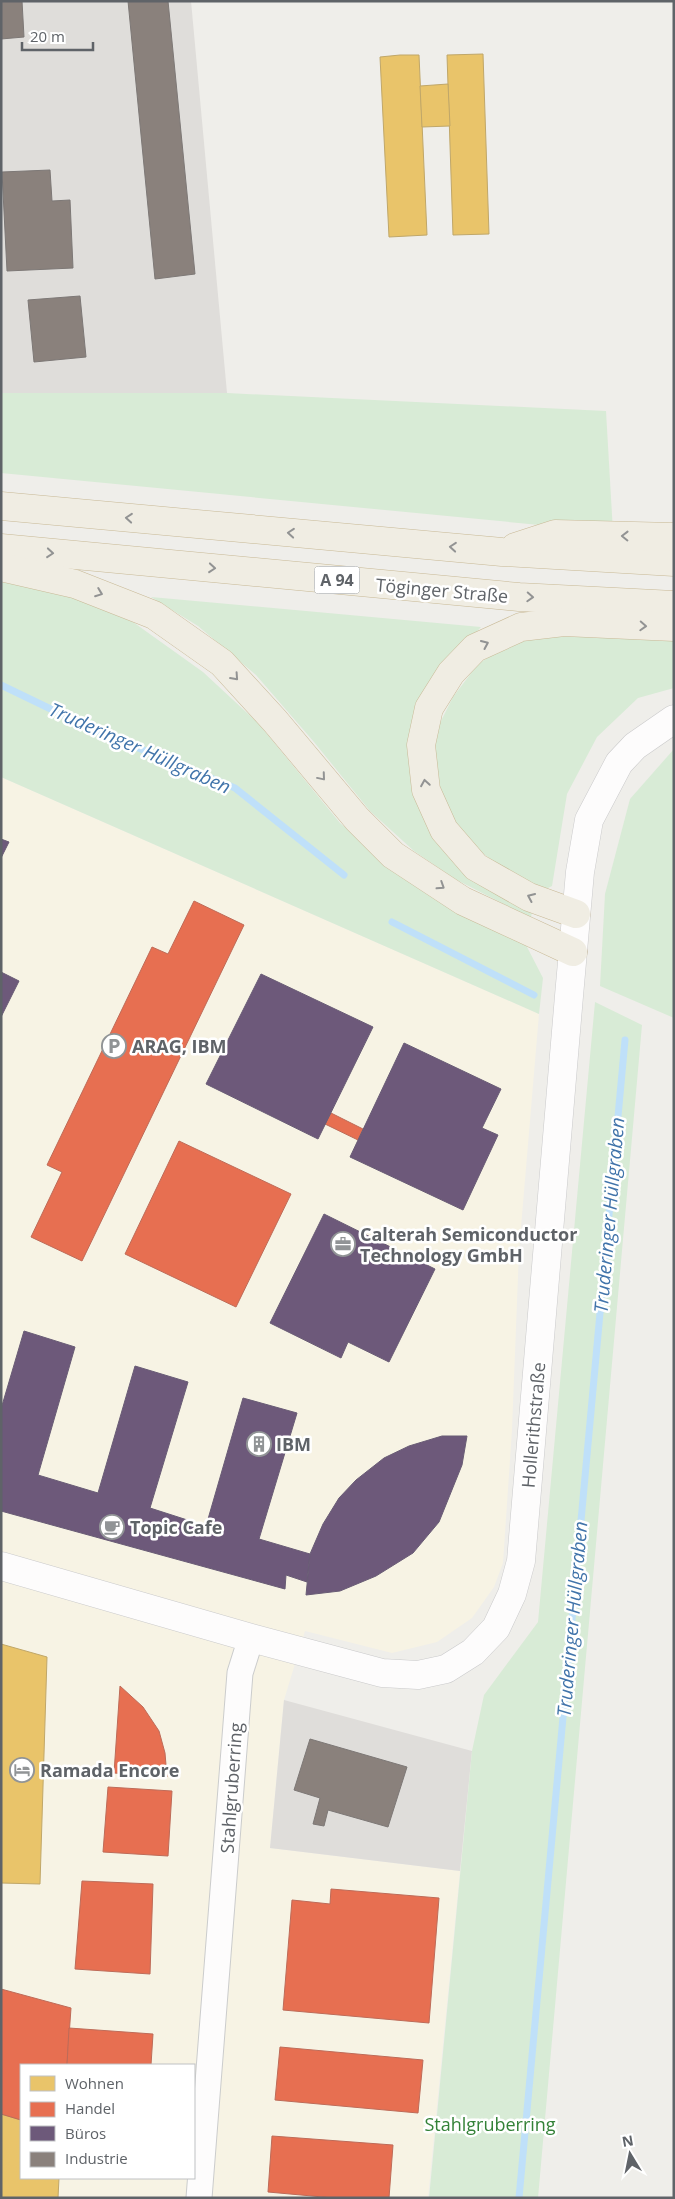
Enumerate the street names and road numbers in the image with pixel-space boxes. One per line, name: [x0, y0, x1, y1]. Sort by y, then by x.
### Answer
road number: A 94: [314, 566, 360, 594]
street label: Töginger Straße: [375, 572, 509, 608]
street label: Hollerithstraße: [516, 1361, 550, 1489]
street label: Stahlgruberring: [214, 1721, 248, 1854]

